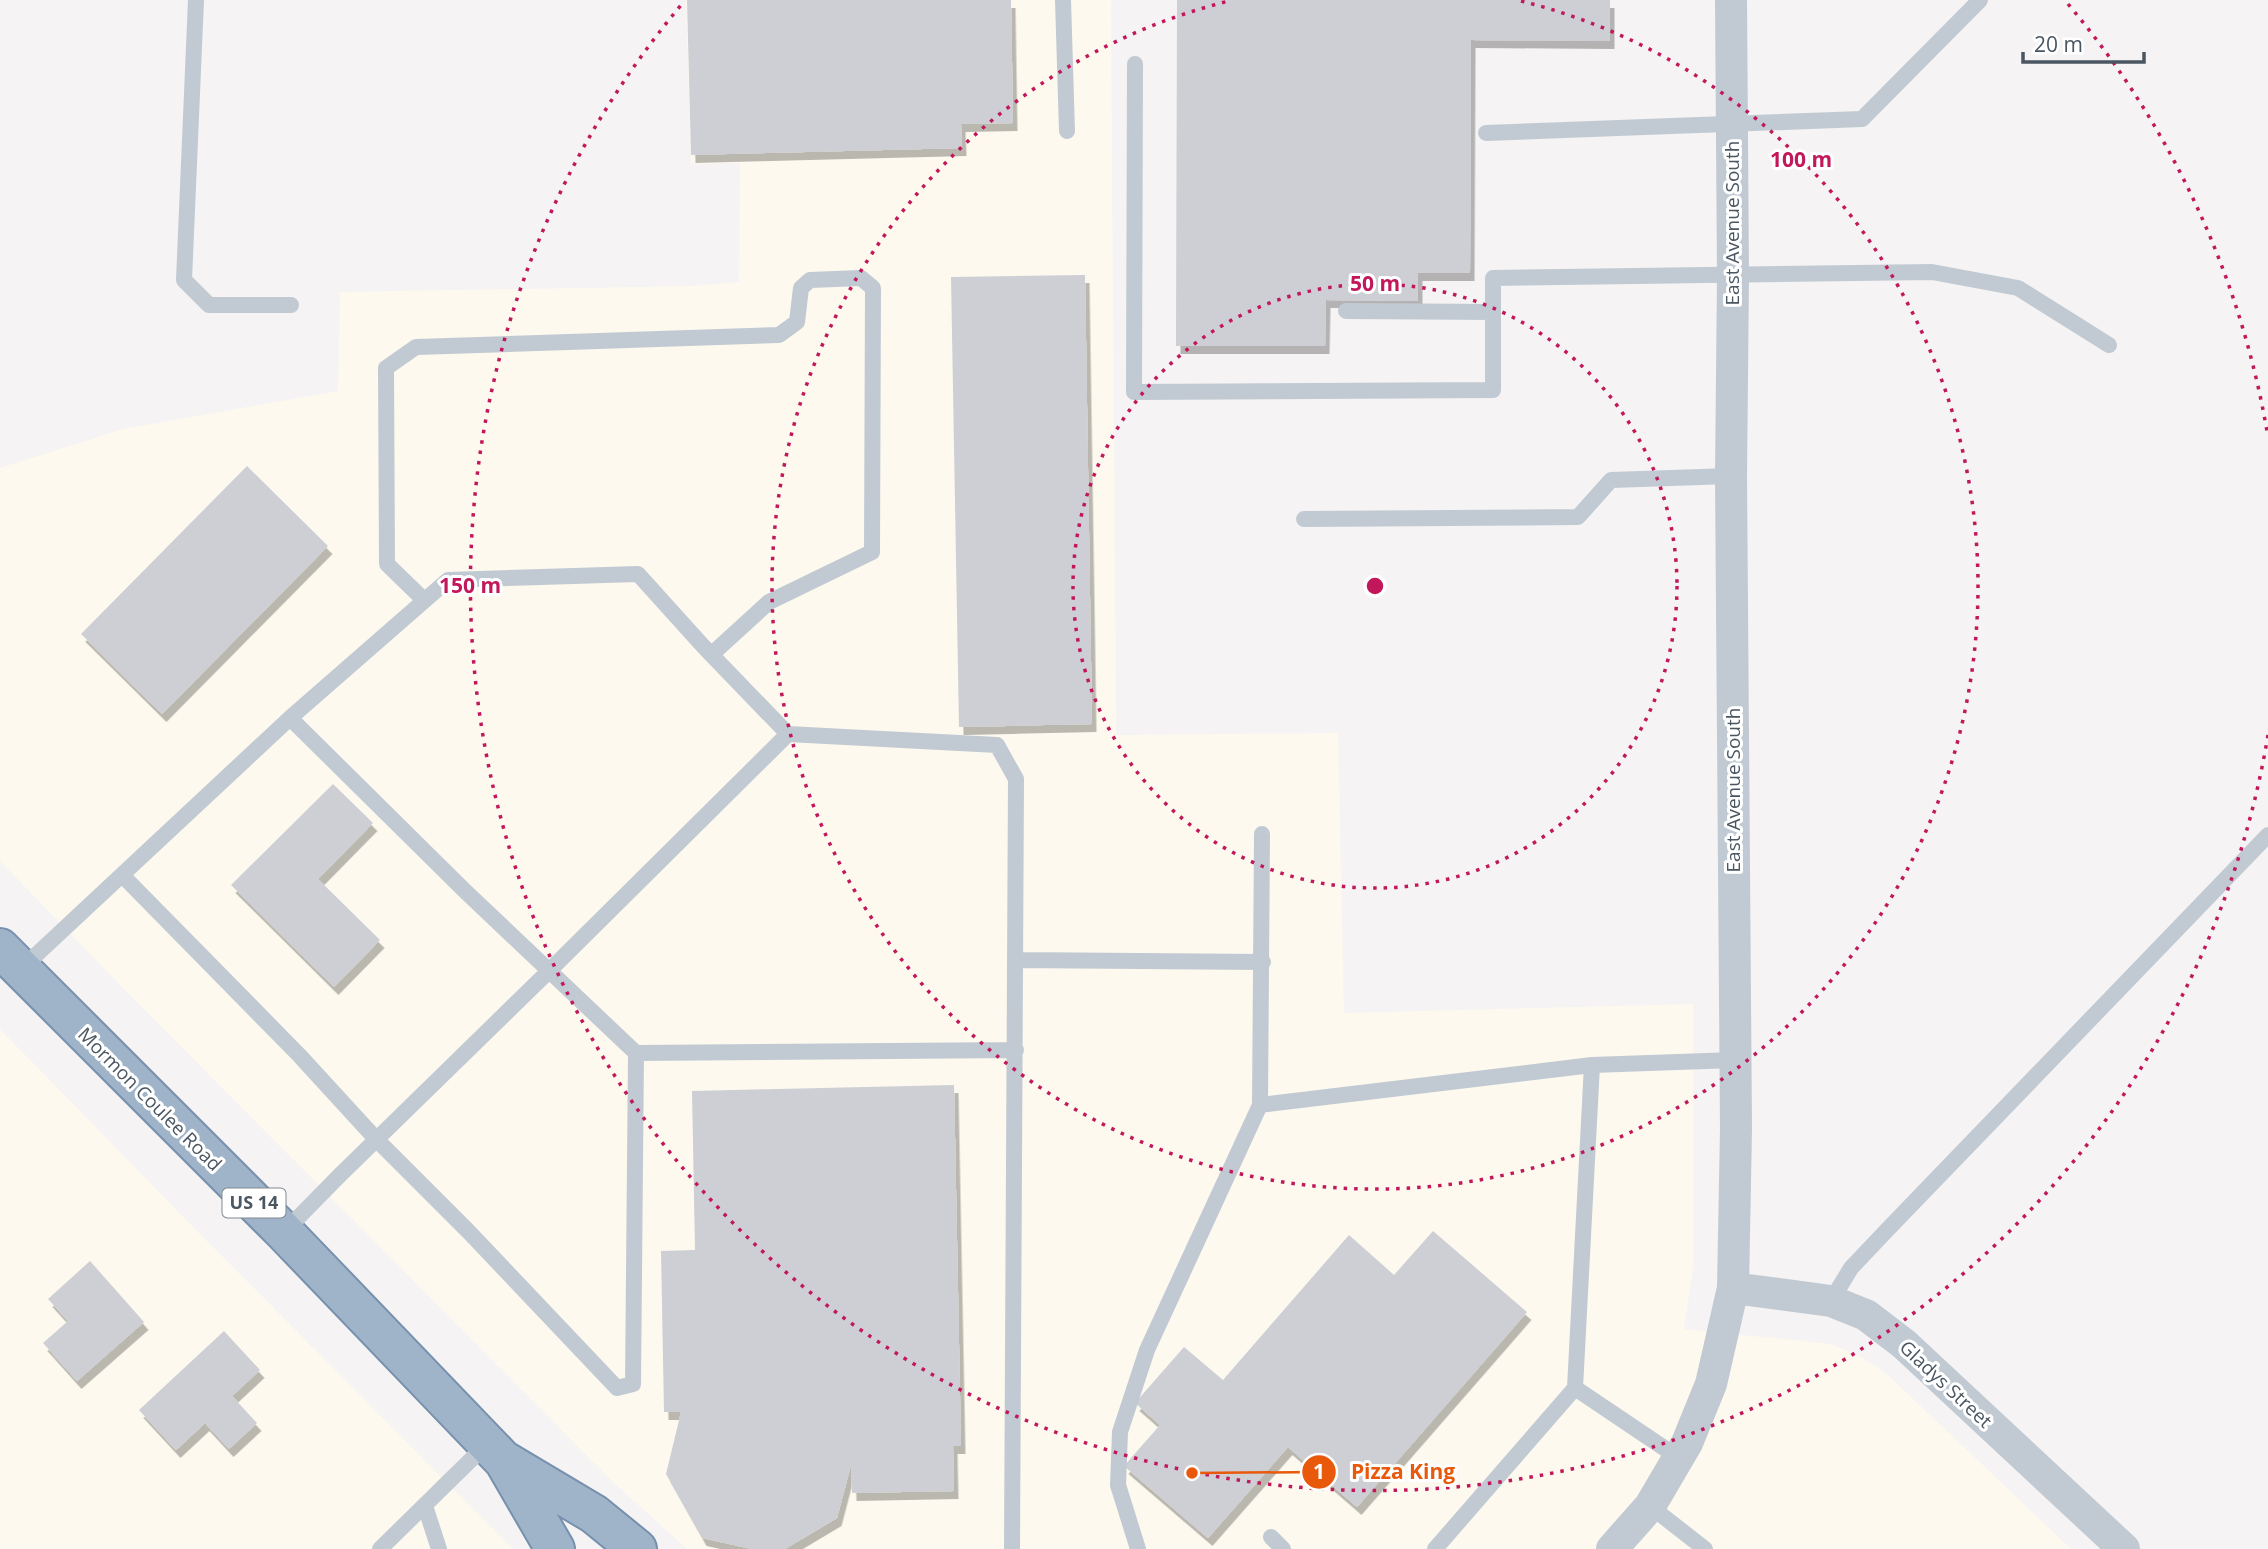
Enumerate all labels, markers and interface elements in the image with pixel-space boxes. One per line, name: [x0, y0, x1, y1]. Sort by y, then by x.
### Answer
scale bar: [2023, 21, 2144, 65]
text: 20 m: [2034, 30, 2083, 58]
street label: East Avenue South: [1719, 141, 1745, 305]
text: 100 m: [1770, 145, 1832, 173]
text: 50 m: [1350, 269, 1400, 297]
text: 150 m: [439, 571, 501, 599]
centre of rings: [1363, 574, 1387, 598]
street label: East Avenue South: [1720, 708, 1746, 872]
street label: Mormon Coulee Road: [72, 1021, 228, 1177]
road number: US 14: [222, 1188, 286, 1218]
street label: Gladys Street: [1894, 1334, 1998, 1434]
callout: Pizza King: [1302, 1451, 1469, 1493]
text: 1: [1313, 1457, 1325, 1485]
text: Pizza King: [1351, 1457, 1455, 1485]

